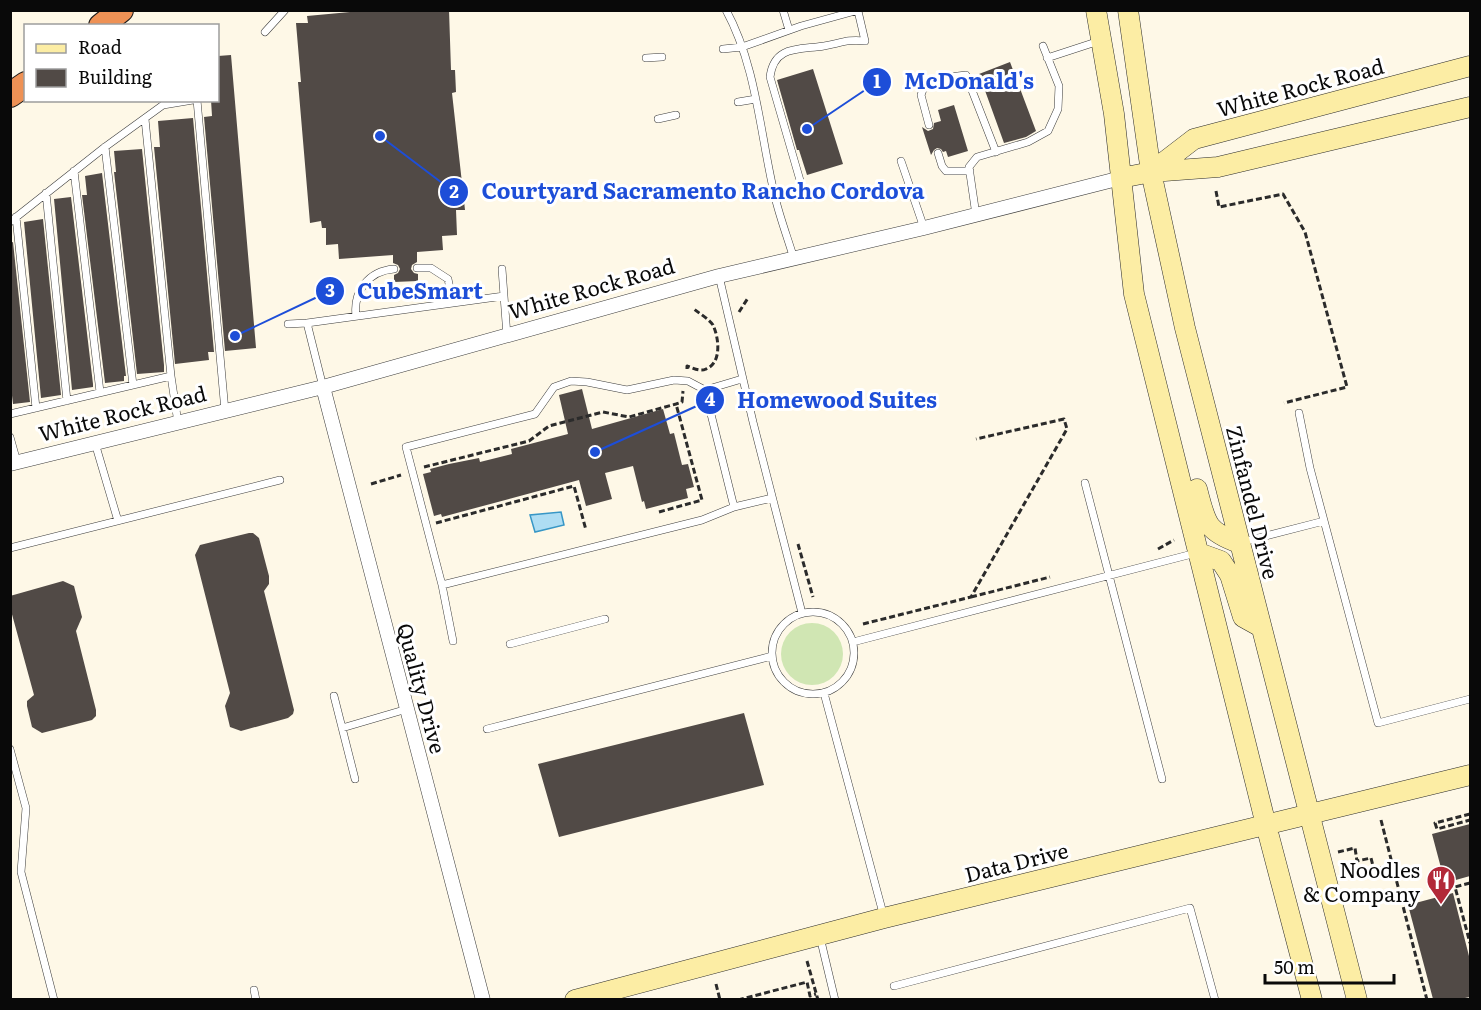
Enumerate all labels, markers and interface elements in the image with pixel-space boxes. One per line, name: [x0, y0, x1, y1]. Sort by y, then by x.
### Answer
legend: [24, 24, 219, 102]
text: Road: [78, 33, 122, 60]
street label: White Rock Road: [1213, 49, 1387, 123]
callout: McDonald's: [862, 62, 1046, 102]
text: Building: [78, 63, 153, 90]
text: McDonald's: [904, 63, 1034, 96]
text: 1: [873, 67, 881, 94]
callout: Courtyard Sacramento Rancho Cordova: [439, 172, 936, 212]
text: Courtyard Sacramento Rancho Cordova: [481, 173, 925, 206]
text: 2: [449, 177, 459, 204]
street label: White Rock Road: [504, 248, 678, 326]
callout: CubeSmart: [315, 271, 495, 311]
text: CubeSmart: [357, 273, 483, 306]
text: 3: [325, 276, 335, 303]
street label: White Rock Road: [35, 376, 209, 448]
callout: Homewood Suites: [695, 380, 949, 420]
text: Homewood Suites: [737, 382, 937, 415]
text: 4: [705, 385, 716, 412]
street label: Zinfandel Drive: [1220, 422, 1288, 582]
street label: Quality Drive: [391, 619, 455, 757]
street label: Data Drive: [961, 833, 1071, 889]
place label: Noodles & Company: [1303, 853, 1421, 908]
restaurant icon: Noodles & Company: [1425, 864, 1457, 906]
scale bar: [1265, 947, 1394, 985]
text: 50 m: [1274, 953, 1315, 980]

